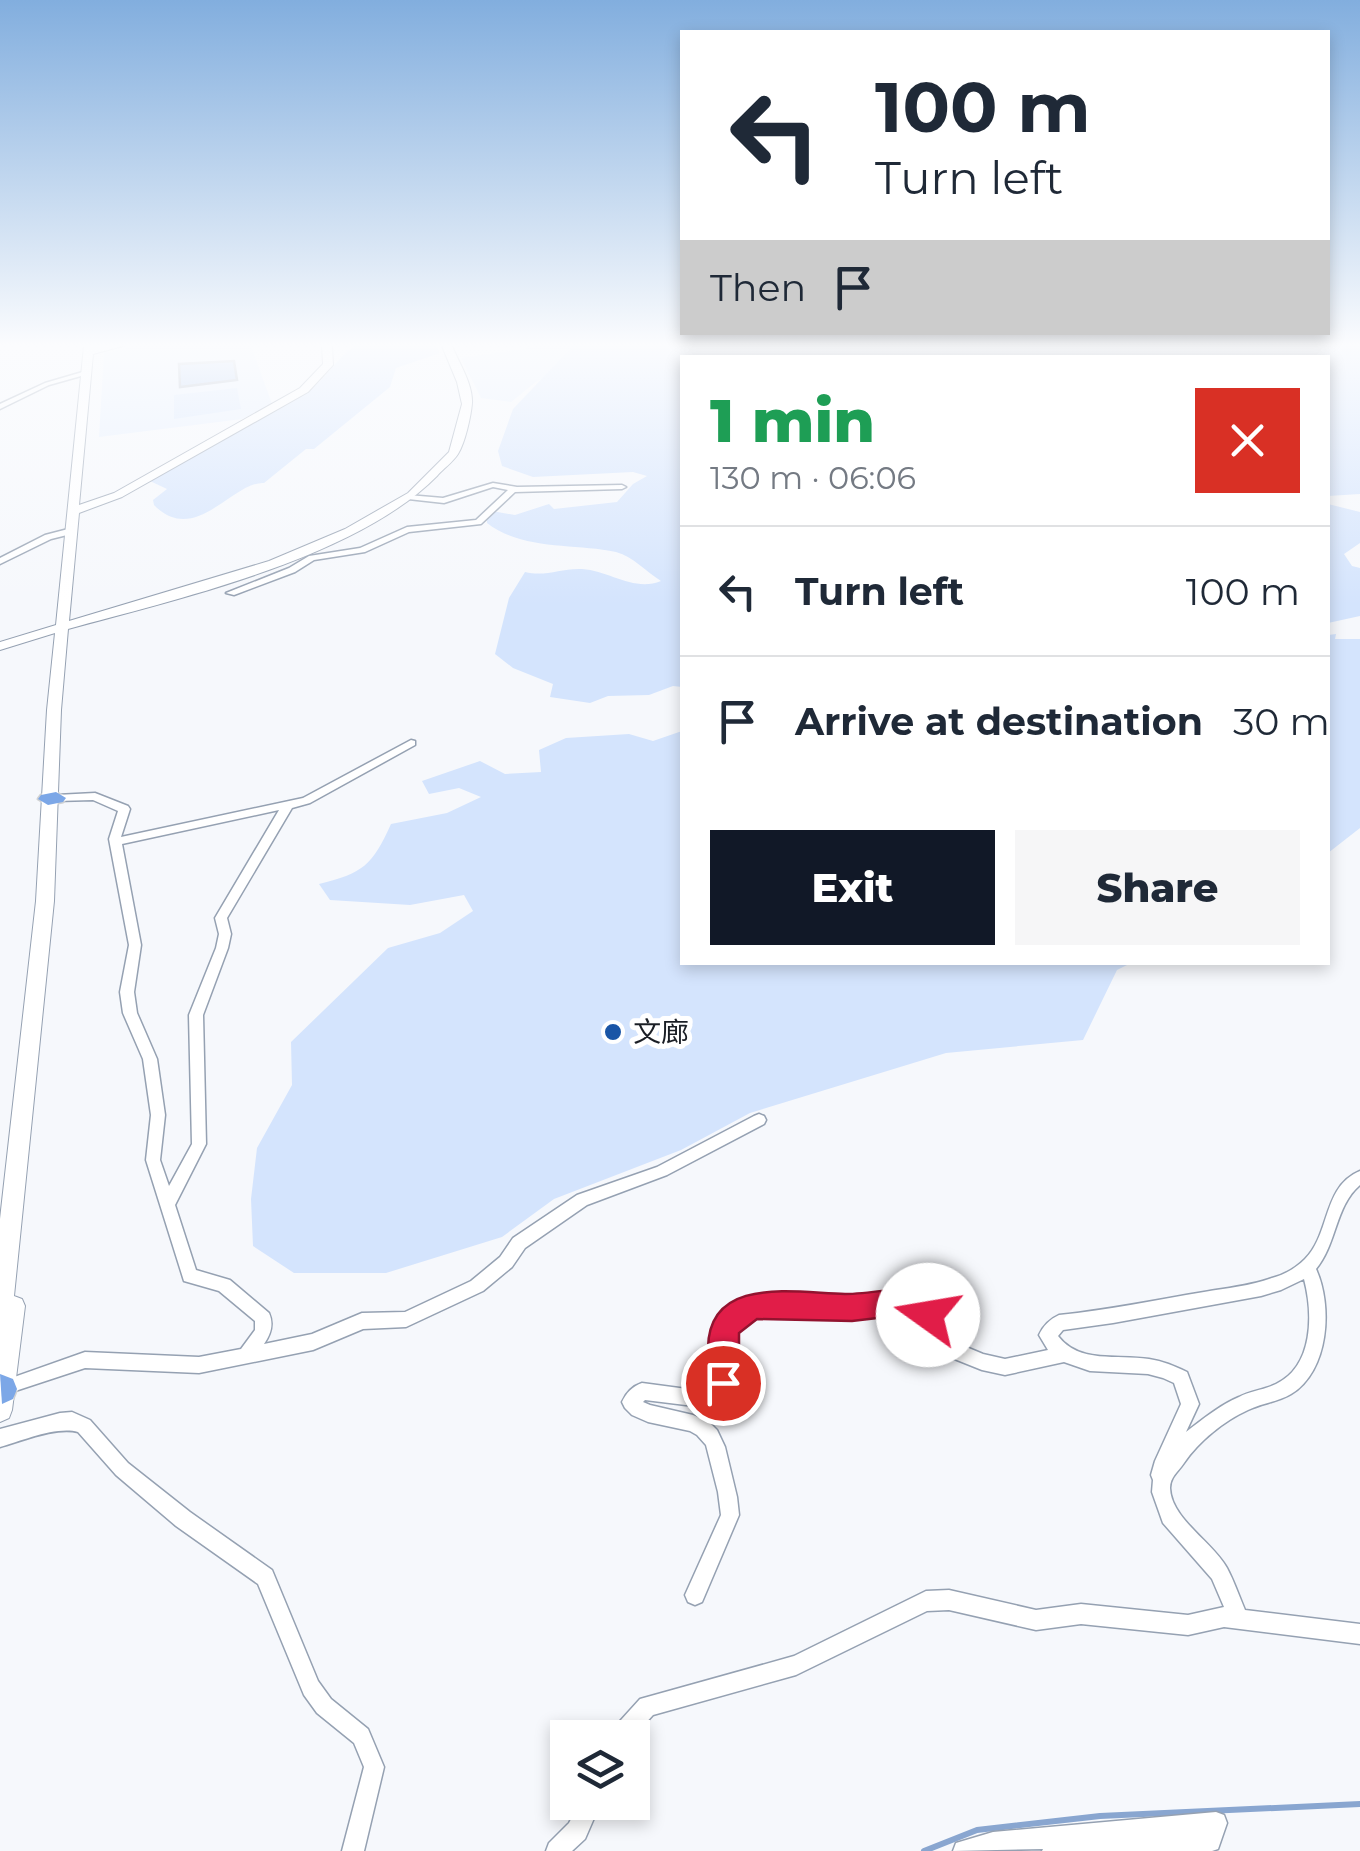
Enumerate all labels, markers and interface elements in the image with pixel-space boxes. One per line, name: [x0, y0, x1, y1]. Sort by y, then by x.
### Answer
text: 100 m: [875, 64, 1091, 150]
icon: left: [710, 70, 840, 200]
text: Turn left: [875, 150, 1063, 205]
icon: arrive: [826, 260, 881, 315]
text: Then: [710, 264, 806, 311]
text: 1 min: [710, 384, 875, 457]
button: close: [1195, 388, 1300, 493]
text: 130 m · 06:06: [710, 458, 916, 497]
icon: left: [710, 564, 765, 619]
text: Turn left: [795, 568, 964, 615]
text: 100 m: [1186, 568, 1300, 615]
icon: arrive: [710, 694, 765, 749]
text: Arrive at destination: [795, 698, 1203, 745]
text: 30 m: [1233, 698, 1330, 745]
button: Exit: [710, 830, 995, 945]
button: Share: [1015, 830, 1300, 945]
place label: 文廊: [633, 1015, 689, 1049]
marker: 文廊: [602, 1021, 624, 1043]
position arrow: [876, 1263, 980, 1367]
pin: [681, 1341, 766, 1426]
icon: arrive: [696, 1356, 751, 1411]
map controls: [550, 1720, 650, 1820]
button: layers: [550, 1720, 650, 1820]

